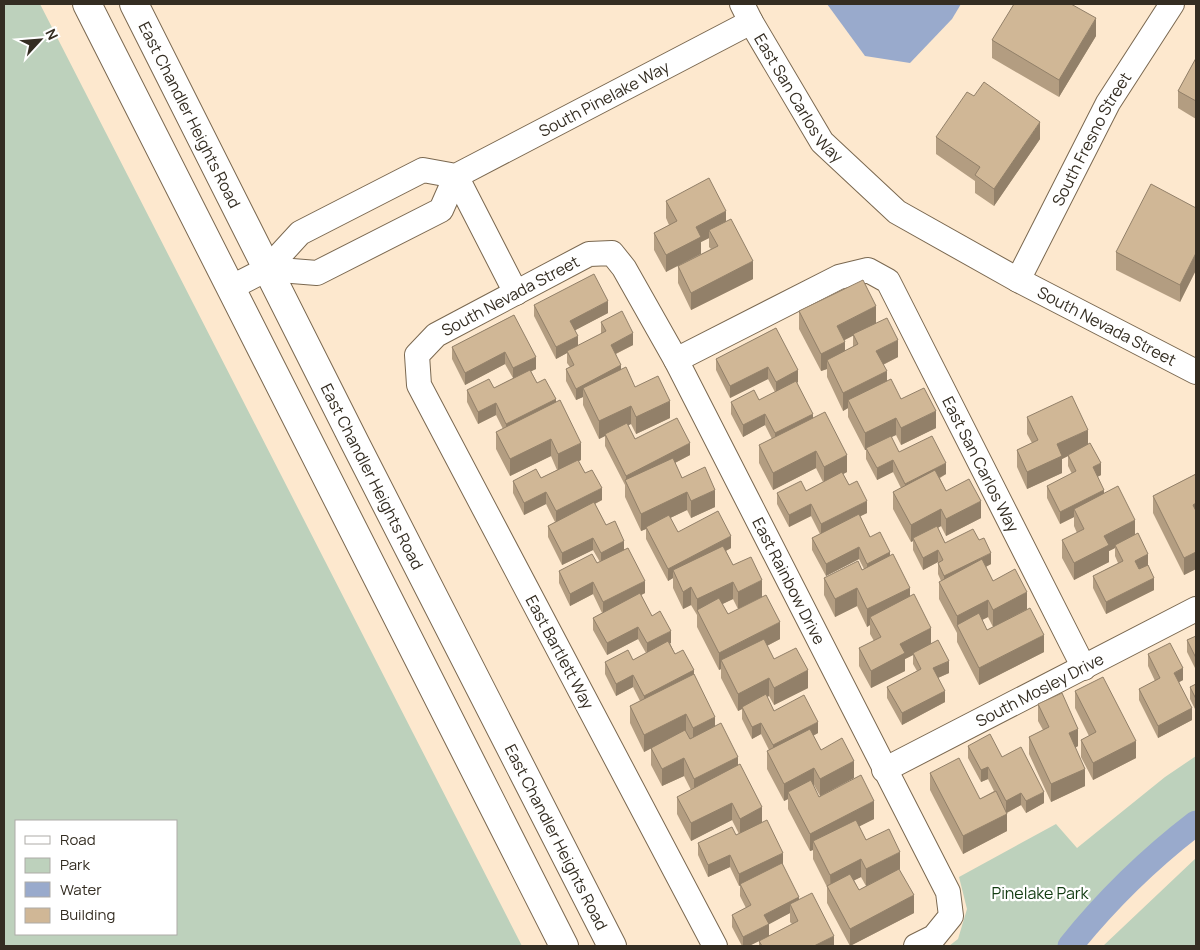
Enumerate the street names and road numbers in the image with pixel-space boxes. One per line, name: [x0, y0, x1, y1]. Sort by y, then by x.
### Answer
street label: East Chandler Heights Road: [134, 18, 246, 212]
street label: East San Carlos Way: [749, 29, 848, 168]
street label: South Pinelake Way: [535, 55, 673, 142]
street label: South Fresno Street: [1047, 68, 1136, 209]
street label: South Nevada Street: [437, 250, 583, 341]
street label: South Nevada Street: [1034, 281, 1180, 371]
street label: East Chandler Heights Road: [316, 380, 429, 573]
street label: East San Carlos Way: [937, 393, 1025, 536]
street label: East Rainbow Drive: [747, 514, 831, 648]
street label: East Bartlett Way: [521, 591, 600, 713]
street label: South Mosley Drive: [972, 648, 1107, 732]
street label: East Chandler Heights Road: [500, 740, 613, 934]

